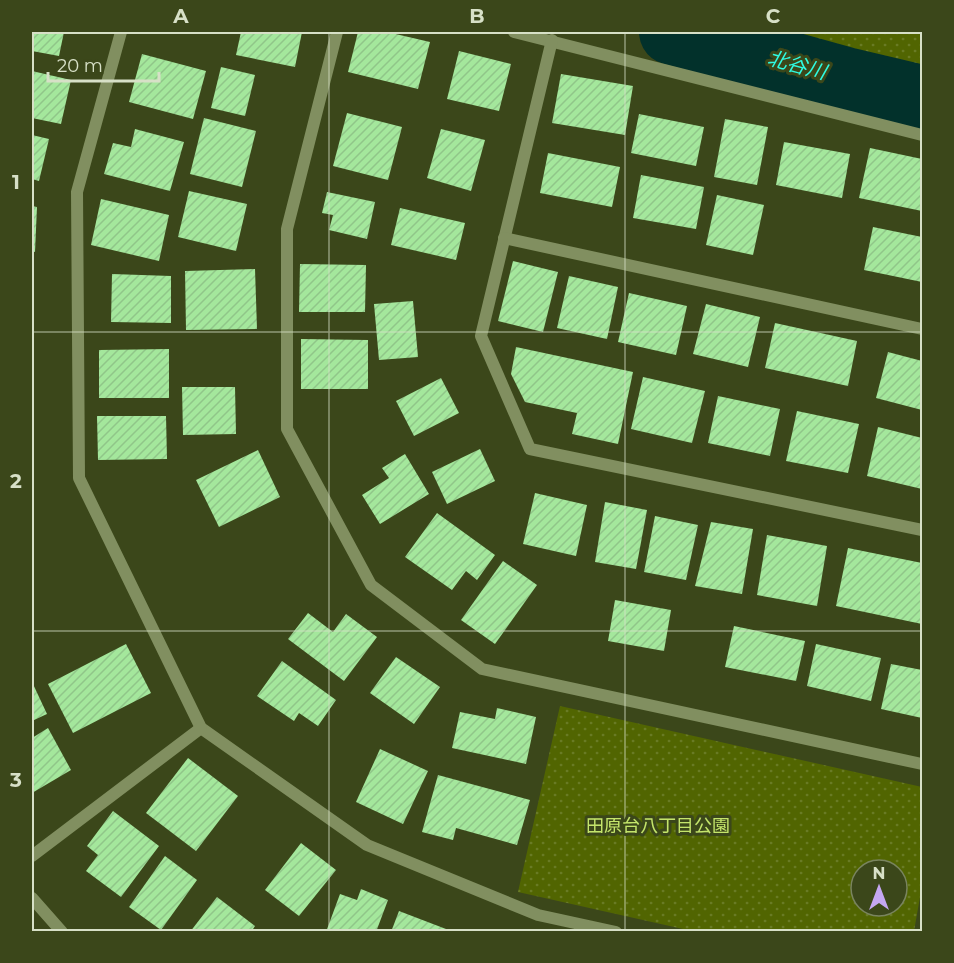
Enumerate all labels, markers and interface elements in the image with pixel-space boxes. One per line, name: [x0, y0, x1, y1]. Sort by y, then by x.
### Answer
text: A: [172, 4, 189, 28]
text: B: [469, 4, 485, 28]
text: C: [766, 4, 781, 28]
scale bar: [48, 45, 159, 83]
water label: 北谷川: [765, 46, 831, 85]
text: 20 m: [57, 55, 103, 77]
text: 1: [12, 170, 20, 194]
text: 2: [10, 469, 22, 493]
text: 3: [9, 768, 22, 792]
park label: 田原台八丁目公園: [586, 815, 730, 837]
north arrow: [849, 858, 909, 918]
text: N: [873, 864, 885, 883]

